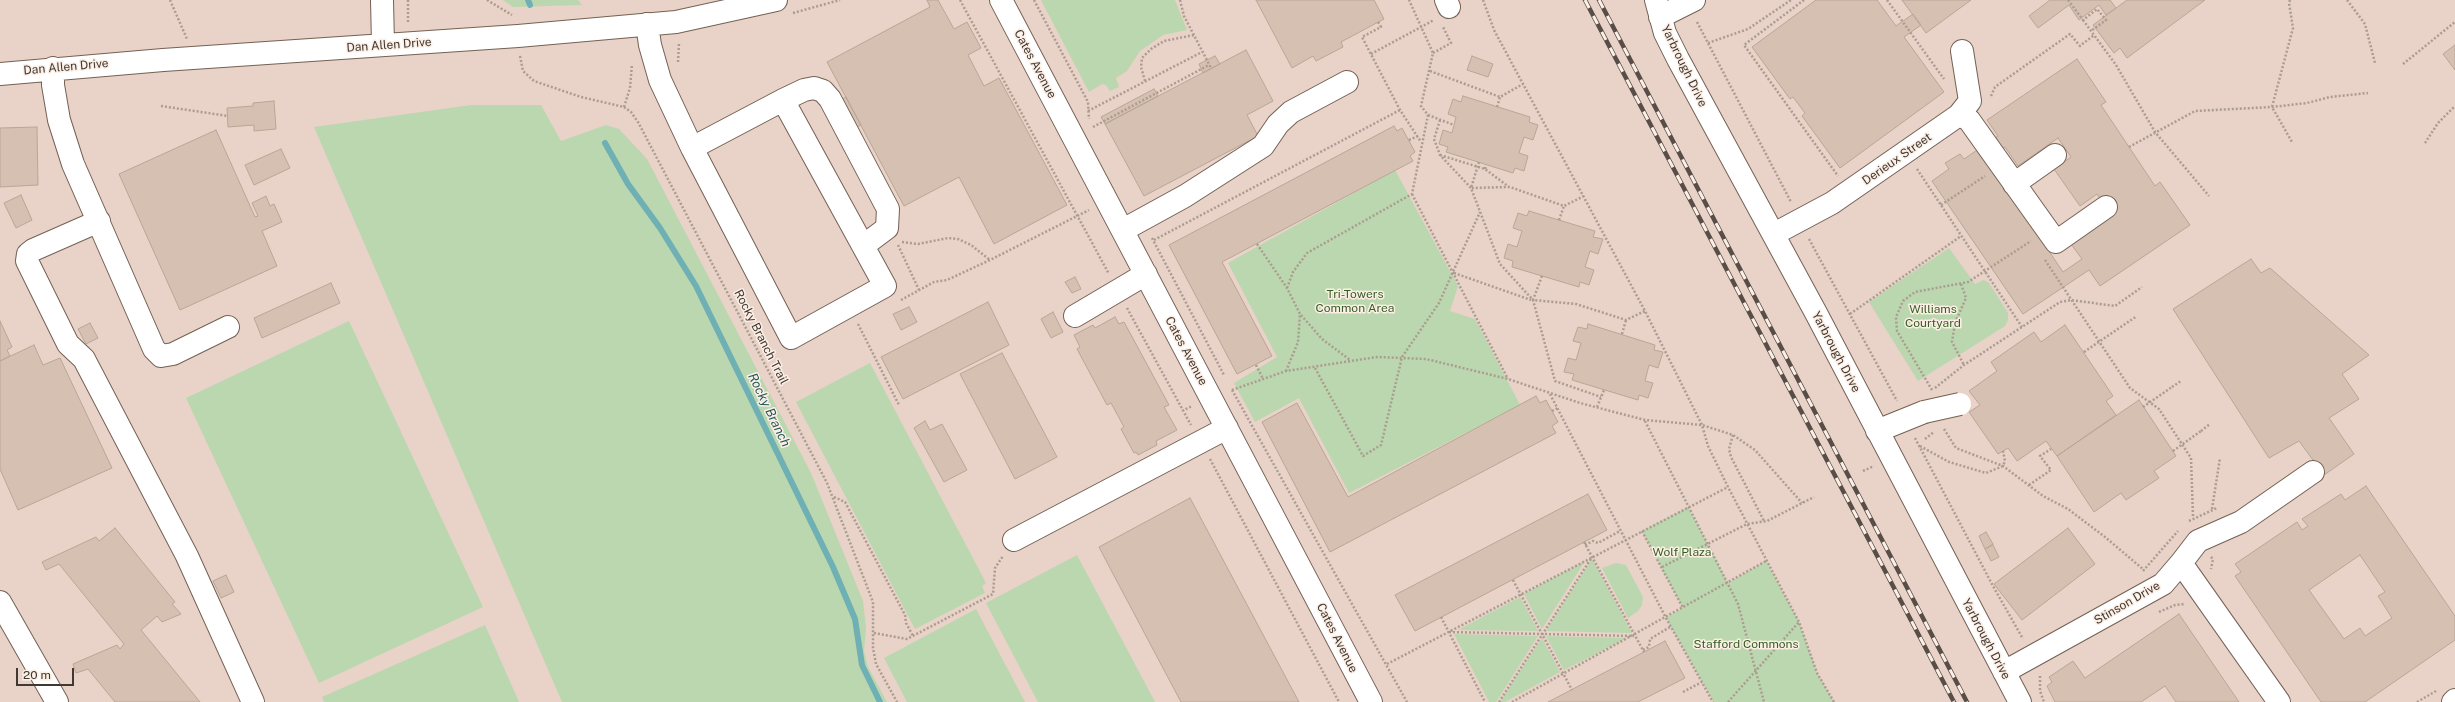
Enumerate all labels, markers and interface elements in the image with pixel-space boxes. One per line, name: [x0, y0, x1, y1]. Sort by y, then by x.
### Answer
street label: Yarbrough Drive: [1658, 23, 1710, 109]
street label: Cates Avenue: [1011, 27, 1059, 101]
street label: Dan Allen Drive: [346, 35, 432, 55]
street label: Dan Allen Drive: [23, 56, 109, 78]
street label: Derieux Street: [1860, 130, 1934, 188]
street label: Rocky Branch Trail: [731, 287, 791, 387]
park label: Tri-Towers Common Area: [1316, 287, 1394, 315]
park label: Williams Courtyard: [1905, 302, 1961, 330]
street label: Yarbrough Drive: [1809, 309, 1863, 395]
street label: Cates Avenue: [1162, 314, 1210, 388]
water label: Rocky Branch: [744, 370, 794, 450]
park label: Wolf Plaza: [1652, 545, 1712, 559]
street label: Stinson Drive: [2091, 578, 2163, 628]
street label: Yarbrough Drive: [1959, 596, 2013, 682]
street label: Cates Avenue: [1313, 601, 1361, 675]
park label: Stafford Commons: [1694, 637, 1798, 651]
scale bar: [18, 660, 76, 686]
text: 20 m: [23, 668, 51, 682]

